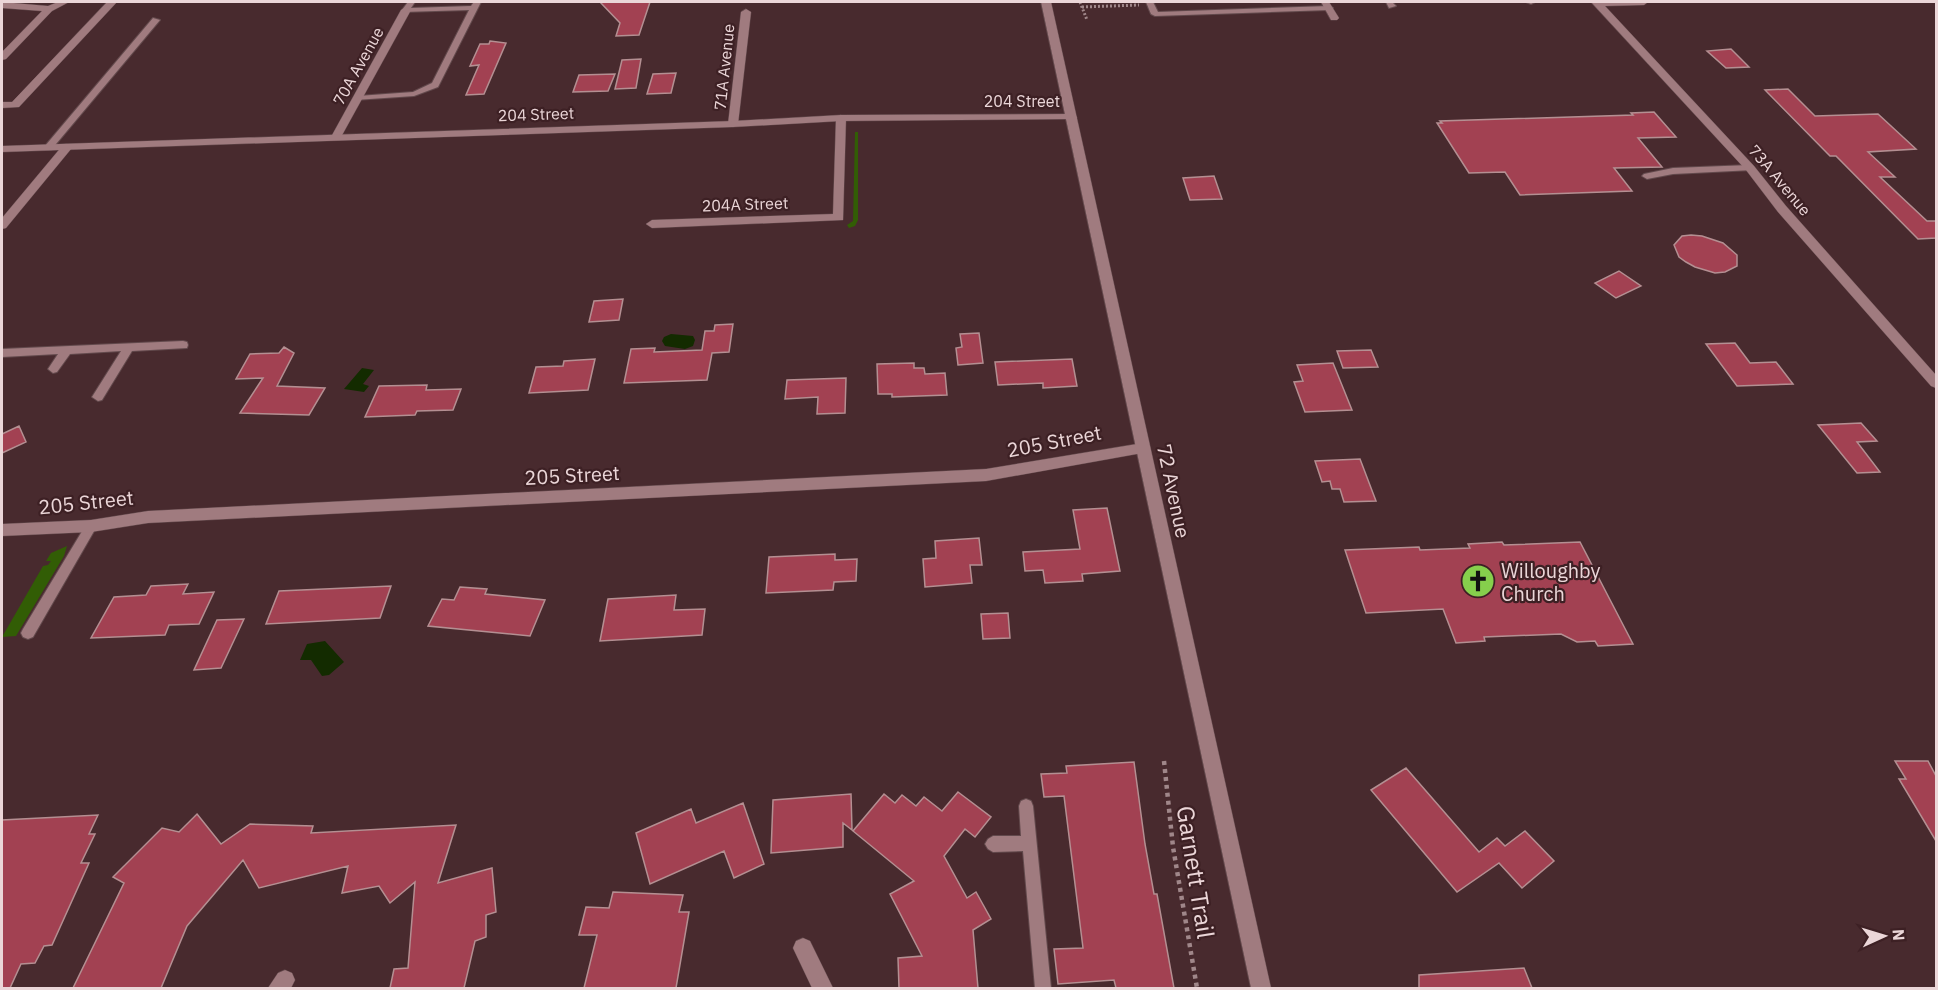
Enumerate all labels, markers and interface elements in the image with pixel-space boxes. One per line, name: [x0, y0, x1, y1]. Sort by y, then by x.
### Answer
street label: 70A Avenue: [328, 23, 388, 109]
street label: 71A Avenue: [710, 23, 738, 111]
street label: 204 Street: [984, 91, 1060, 111]
street label: 204 Street: [497, 103, 575, 125]
street label: 73A Avenue: [1744, 140, 1816, 220]
street label: 204A Street: [701, 192, 789, 216]
street label: 205 Street: [1005, 419, 1103, 463]
street label: 72 Avenue: [1151, 441, 1197, 541]
street label: 205 Street: [524, 459, 620, 491]
street label: 205 Street: [37, 484, 135, 520]
place label: Willoughby Church: [1501, 557, 1601, 607]
church icon: Willoughby Church: [1460, 563, 1496, 599]
street label: Garnett Trail: [1170, 803, 1222, 941]
north arrow: [1854, 906, 1914, 966]
text: N: [1889, 928, 1909, 941]

